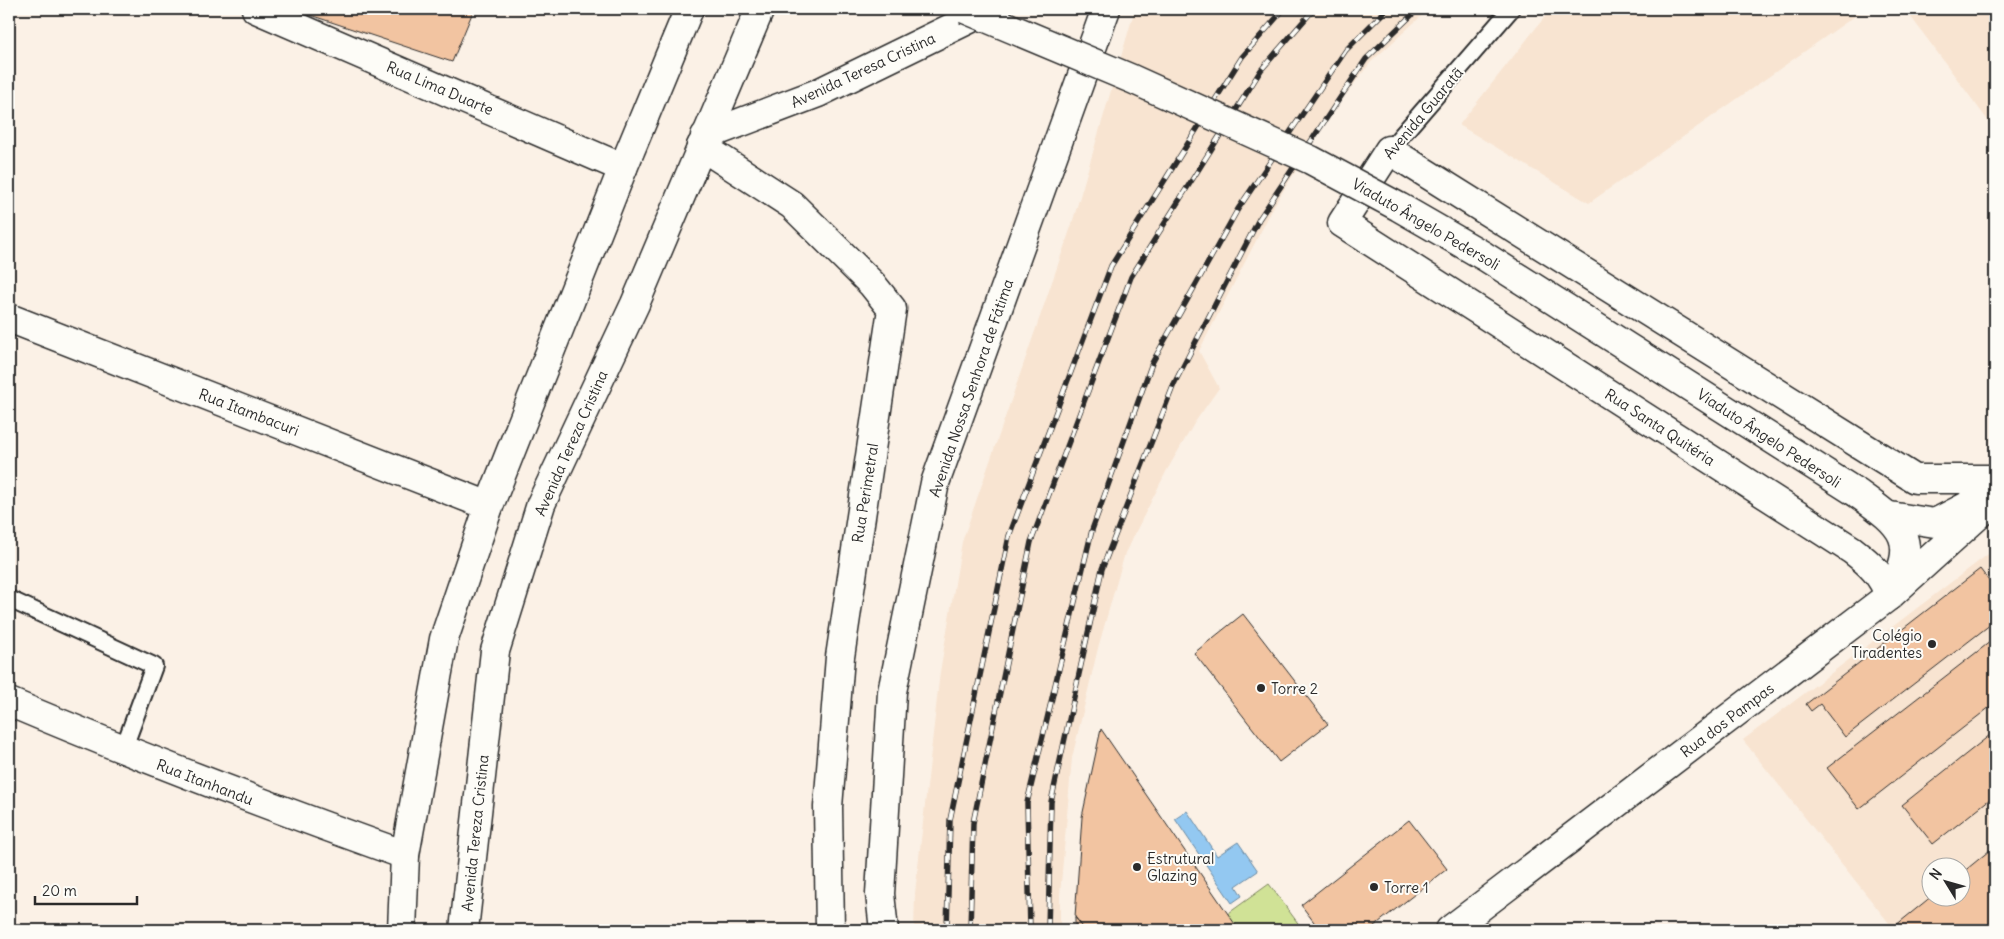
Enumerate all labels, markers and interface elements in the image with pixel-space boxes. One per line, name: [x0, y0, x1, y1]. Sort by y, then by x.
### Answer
street label: Avenida Teresa Cristina: [788, 28, 939, 112]
street label: Rua Lima Duarte: [384, 57, 496, 119]
street label: Avenida Guaratã: [1379, 63, 1467, 163]
street label: Viaduto Ângelo Pedersoli: [1349, 174, 1503, 274]
street label: Avenida Nossa Senhora de Fátima: [925, 276, 1017, 500]
street label: Avenida Tereza Cristina: [530, 367, 612, 519]
street label: Rua Itambacuri: [196, 384, 302, 440]
street label: Rua Santa Quitéria: [1601, 384, 1719, 470]
street label: Viaduto Ângelo Pedersoli: [1694, 384, 1844, 492]
street label: Rua Perimetral: [848, 442, 882, 544]
place label: Colégio Tiradentes: [1851, 626, 1922, 662]
marker: Colégio Tiradentes: [1926, 638, 1938, 650]
place label: Torre 2: [1271, 679, 1318, 698]
street label: Rua dos Pampas: [1676, 679, 1778, 761]
marker: Torre 2: [1255, 682, 1267, 694]
street label: Avenida Tereza Cristina: [457, 753, 493, 912]
street label: Rua Itanhandu: [154, 755, 256, 809]
place label: Estrutural Glazing: [1147, 849, 1214, 885]
north arrow: [1922, 856, 1972, 906]
marker: Estrutural Glazing: [1131, 861, 1143, 873]
text: N: [1926, 865, 1946, 883]
scale bar: [35, 874, 138, 906]
place label: Torre 1: [1384, 878, 1429, 897]
text: 20 m: [42, 881, 77, 900]
marker: Torre 1: [1368, 881, 1380, 893]

